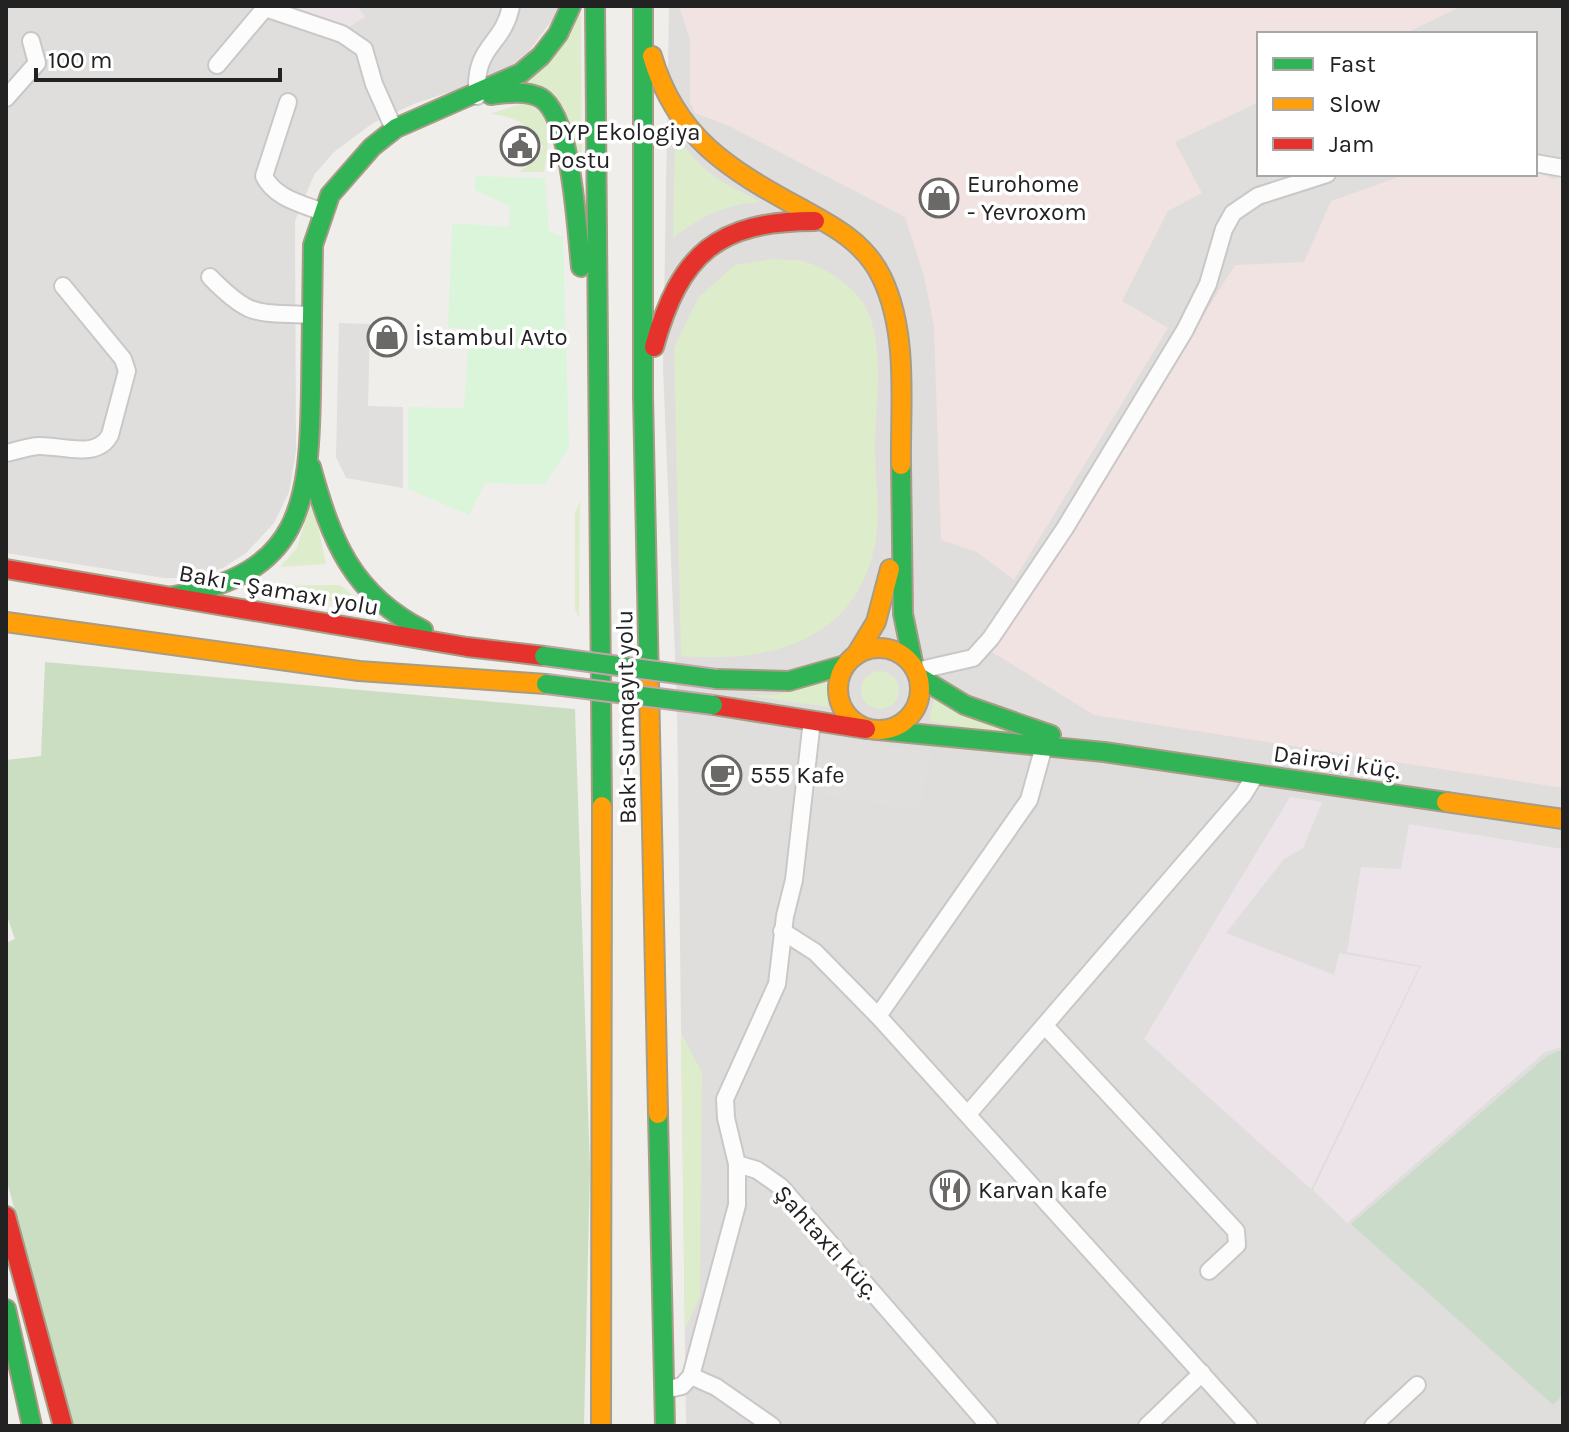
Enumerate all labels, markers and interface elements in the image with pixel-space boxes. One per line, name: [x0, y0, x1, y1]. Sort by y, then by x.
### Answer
scale bar: [36, 32, 280, 82]
legend: [1257, 32, 1537, 176]
text: 100 m: [48, 46, 113, 74]
text: Fast: [1329, 50, 1376, 78]
text: Slow: [1329, 90, 1381, 118]
place label: DYP Ekologiya Postu: [548, 118, 700, 174]
public building icon: DYP Ekologiya Postu: [499, 125, 541, 167]
text: Jam: [1329, 130, 1374, 158]
place label: Eurohome - Yevroxom: [967, 170, 1087, 226]
shop icon: Eurohome - Yevroxom: [918, 177, 960, 219]
shop icon: İstambul Avto: [366, 316, 408, 358]
place label: İstambul Avto: [415, 323, 568, 351]
street label: Bakı - Şamaxı yolu: [177, 559, 381, 621]
street label: Bakı-Sumqayıt yolu: [610, 610, 642, 824]
street label: Dairəvi küç.: [1272, 739, 1402, 785]
cafe icon: 555 Kafe: [701, 754, 743, 796]
place label: 555 Kafe: [750, 761, 845, 789]
restaurant icon: Karvan kafe: [929, 1169, 971, 1211]
place label: Karvan kafe: [978, 1176, 1107, 1204]
street label: Şahtaxtı küç.: [769, 1179, 885, 1305]

